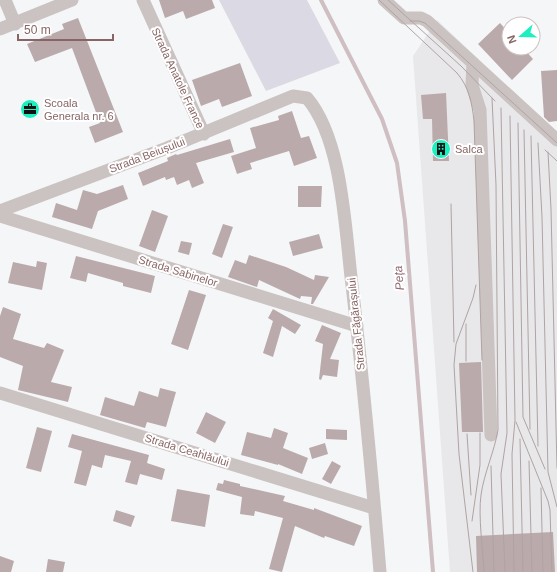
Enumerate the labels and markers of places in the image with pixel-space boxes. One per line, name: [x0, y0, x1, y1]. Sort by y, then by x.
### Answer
place label: Scoala Generala nr. 6: [44, 97, 114, 122]
office icon: Scoala Generala nr. 6: [19, 98, 41, 120]
building icon: Salca: [430, 138, 452, 160]
place label: Salca: [455, 143, 483, 155]

